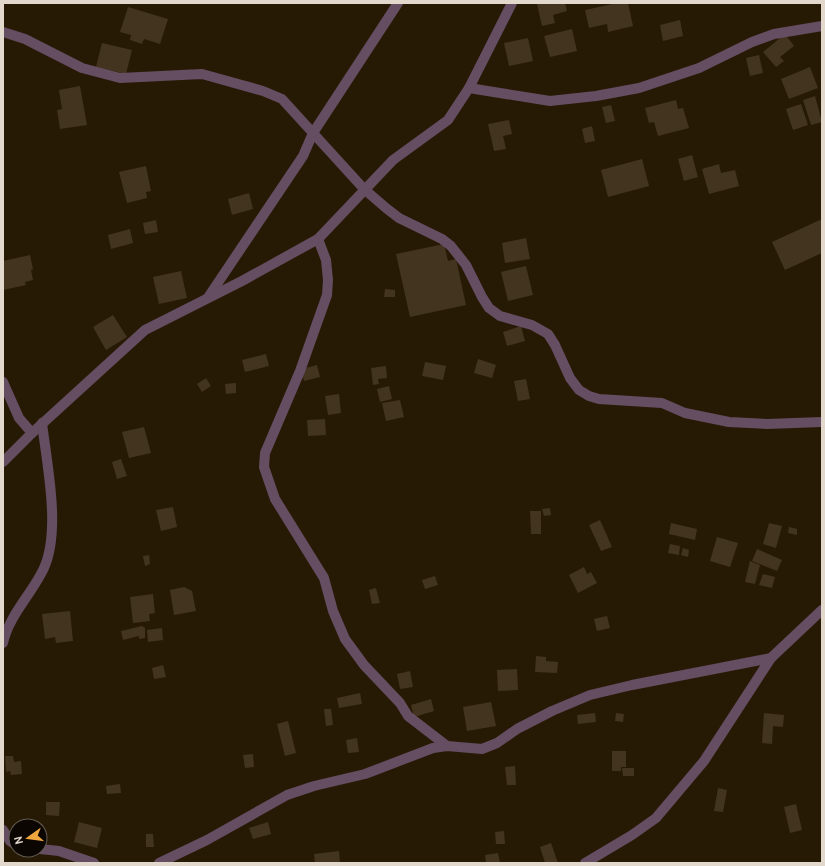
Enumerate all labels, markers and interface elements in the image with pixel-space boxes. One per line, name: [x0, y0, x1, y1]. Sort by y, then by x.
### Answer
north arrow: [8, 818, 48, 858]
text: N: [12, 835, 27, 846]

